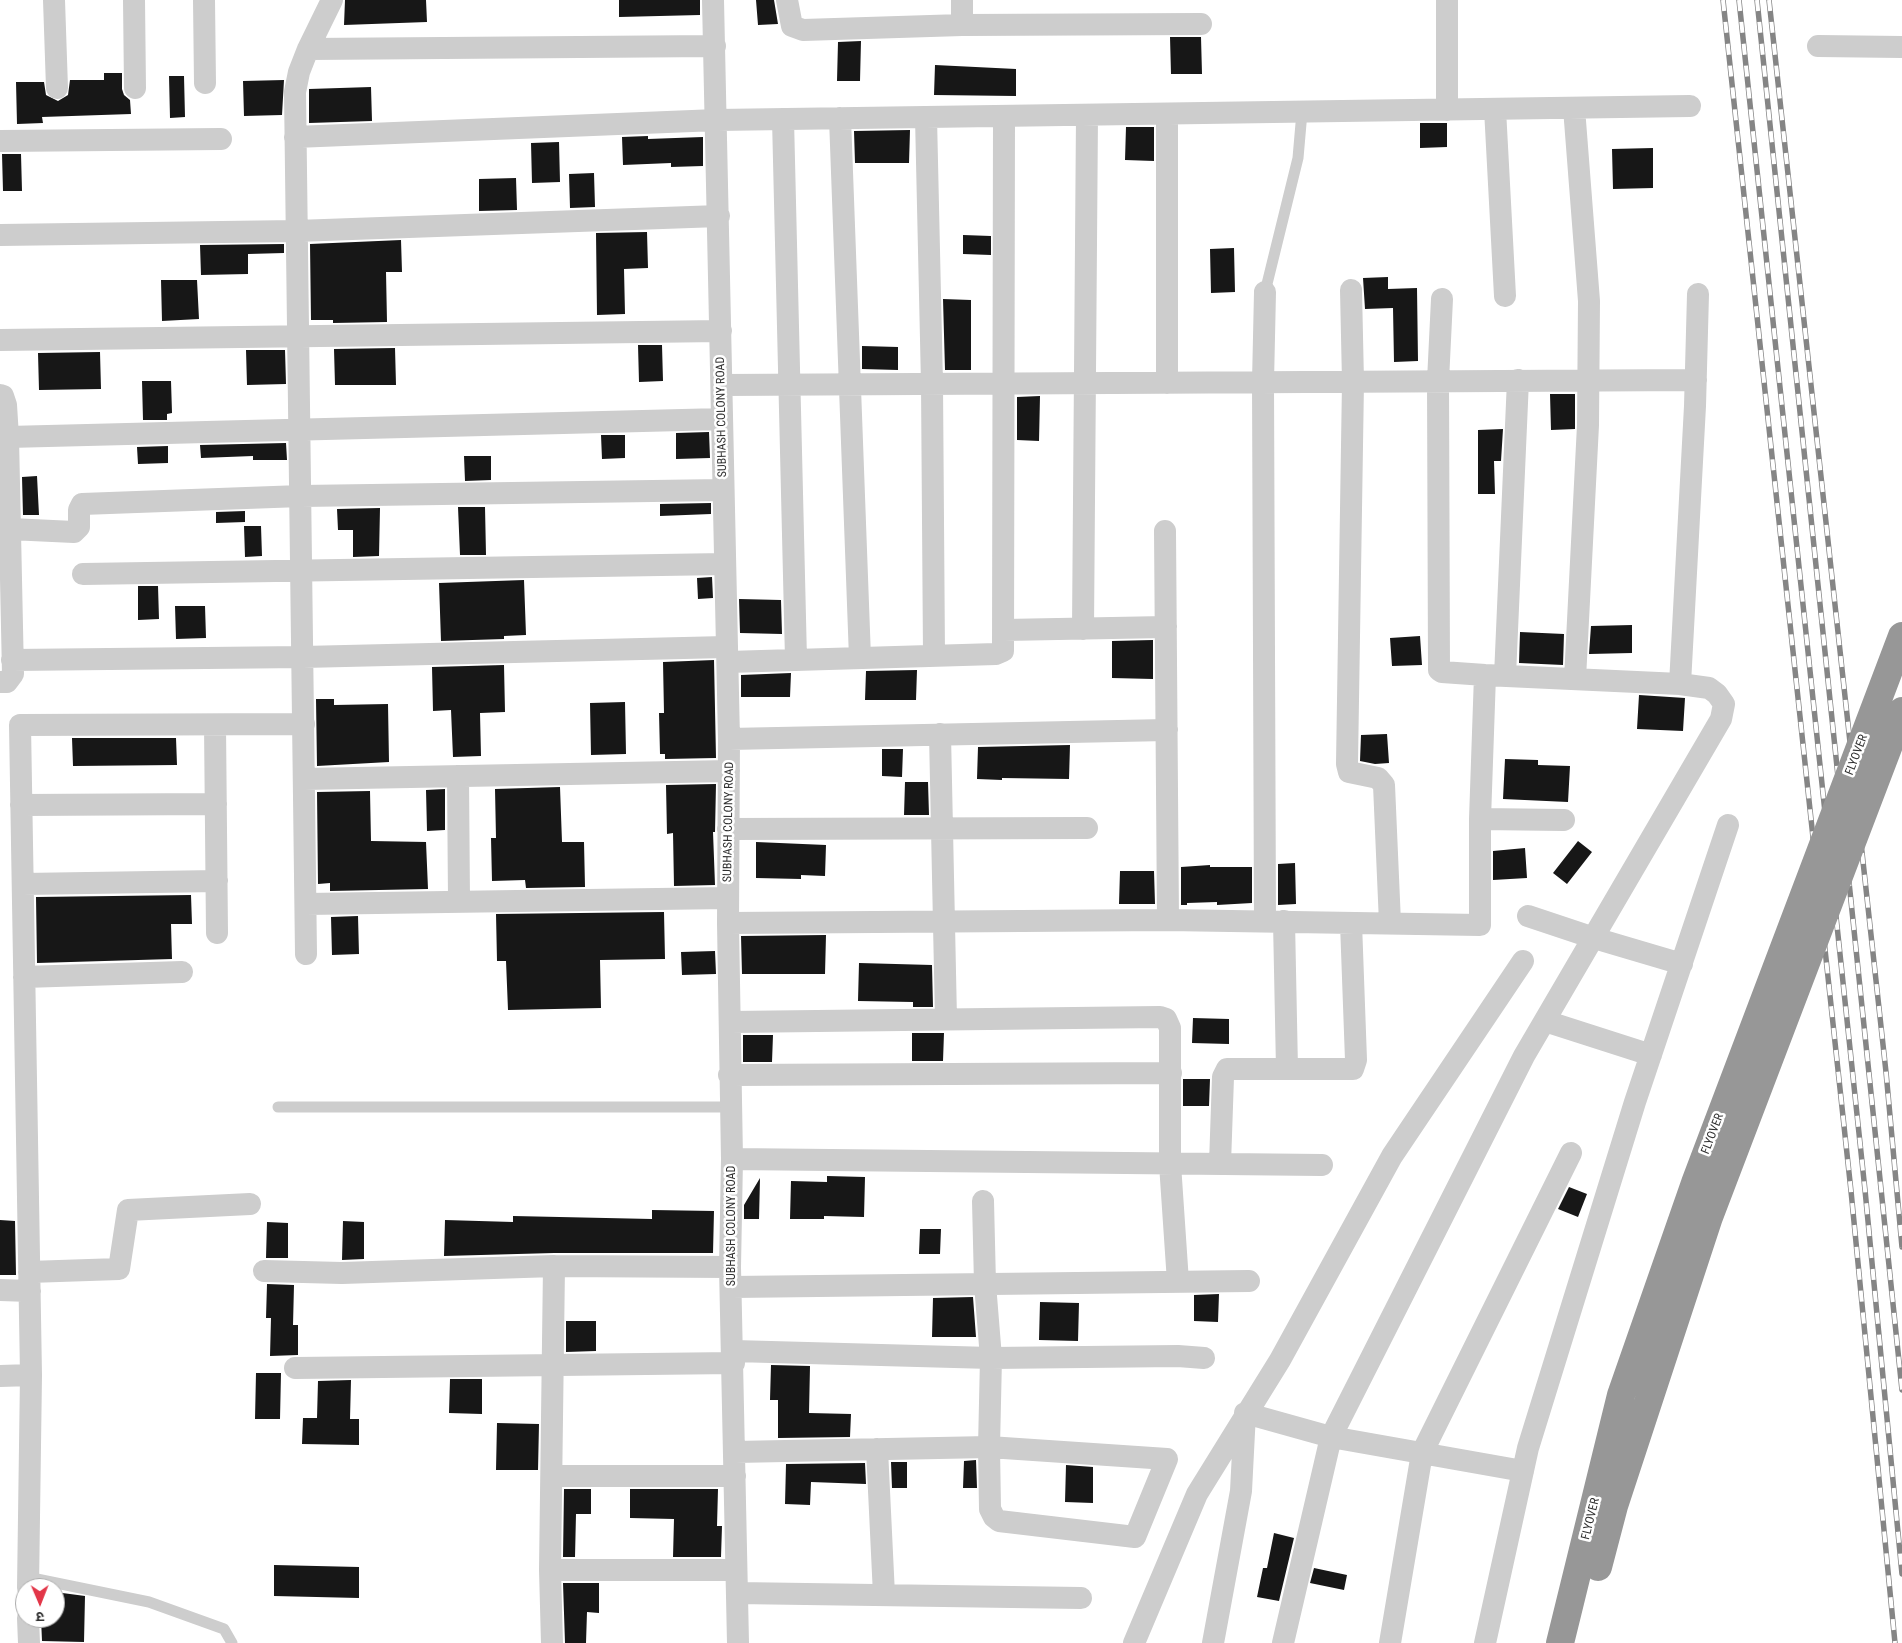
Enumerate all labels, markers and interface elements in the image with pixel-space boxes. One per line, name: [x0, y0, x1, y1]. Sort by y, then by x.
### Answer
street label: SUBHASH COLONY ROAD: [714, 357, 730, 477]
street label: FLYOVER: [1843, 733, 1871, 777]
street label: SUBHASH COLONY ROAD: [721, 762, 737, 882]
street label: FLYOVER: [1699, 1112, 1727, 1156]
street label: SUBHASH COLONY ROAD: [725, 1166, 739, 1286]
street label: FLYOVER: [1579, 1497, 1603, 1541]
north arrow: [15, 1578, 65, 1628]
text: उ: [36, 1609, 44, 1625]

